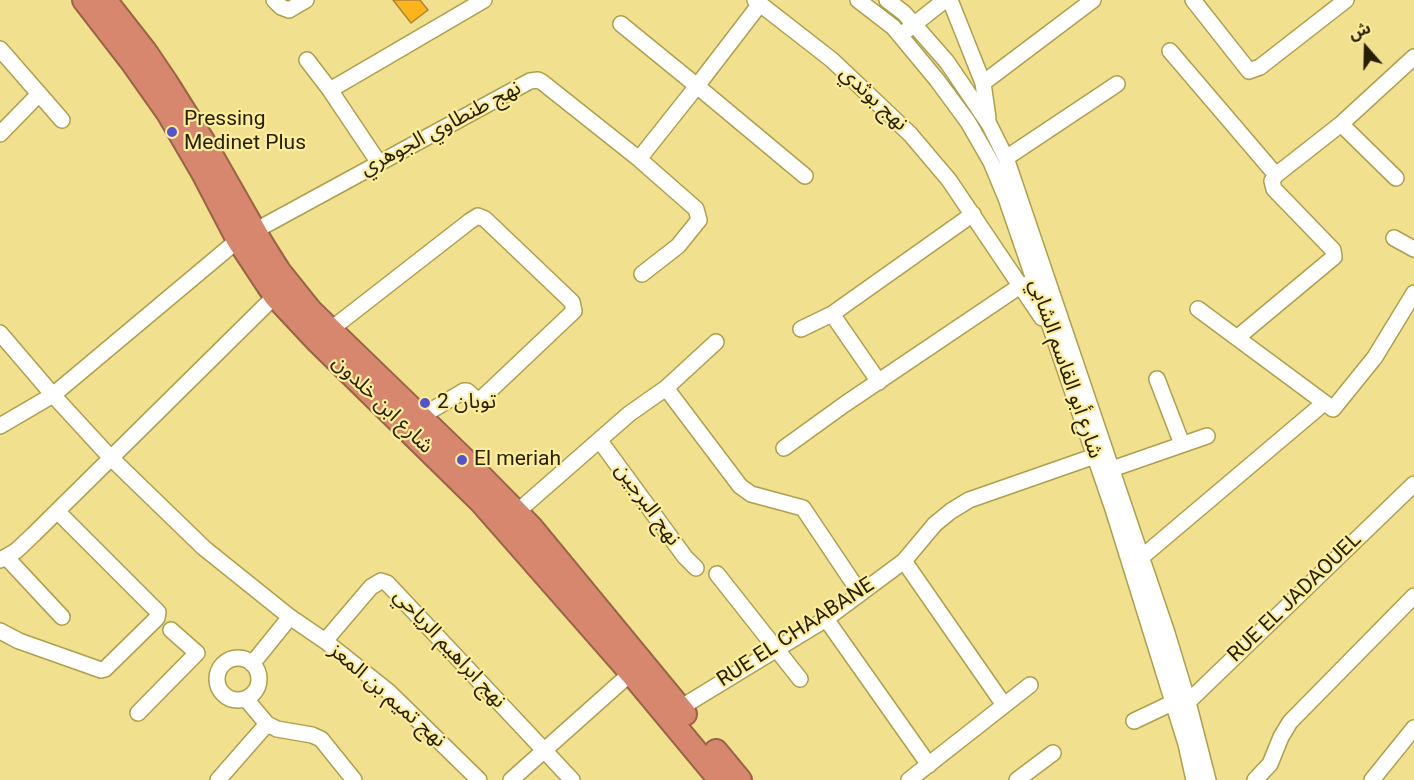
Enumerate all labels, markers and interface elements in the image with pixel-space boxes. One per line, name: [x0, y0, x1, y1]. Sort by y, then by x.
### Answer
north arrow: [1336, 18, 1396, 78]
text: ش: [1346, 18, 1373, 43]
street label: نهج بوثدي: [834, 61, 912, 137]
street label: نهج طنطاوي الجوهري: [356, 76, 526, 182]
place label: Pressing Medinet Plus: [184, 107, 306, 157]
marker: Pressing Medinet Plus: [165, 125, 179, 139]
street label: شارع أبو القاسم الشابي: [1023, 276, 1107, 462]
street label: شارع ابن خلدون: [326, 350, 438, 460]
place label: توبان 2: [437, 390, 496, 416]
marker: توبان 2: [418, 396, 432, 410]
place label: El meriah: [474, 447, 561, 473]
marker: El meriah: [455, 453, 469, 467]
street label: نهج البرجين: [609, 459, 685, 551]
street label: RUE EL JADAOUEL: [1223, 528, 1367, 668]
street label: RUE EL CHAABANE: [713, 573, 879, 693]
street label: نهج ابراهيم الرياحي: [387, 584, 511, 714]
street label: نهج تميم بن المعز: [323, 638, 451, 754]

